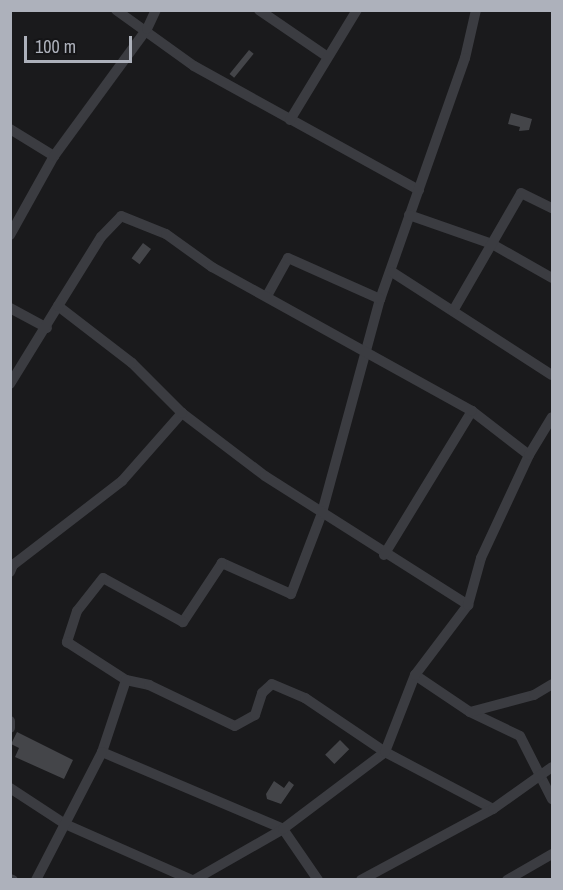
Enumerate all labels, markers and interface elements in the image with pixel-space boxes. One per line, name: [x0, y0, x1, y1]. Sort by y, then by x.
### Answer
scale bar: [27, 24, 135, 62]
text: 100 m: [35, 34, 76, 59]

